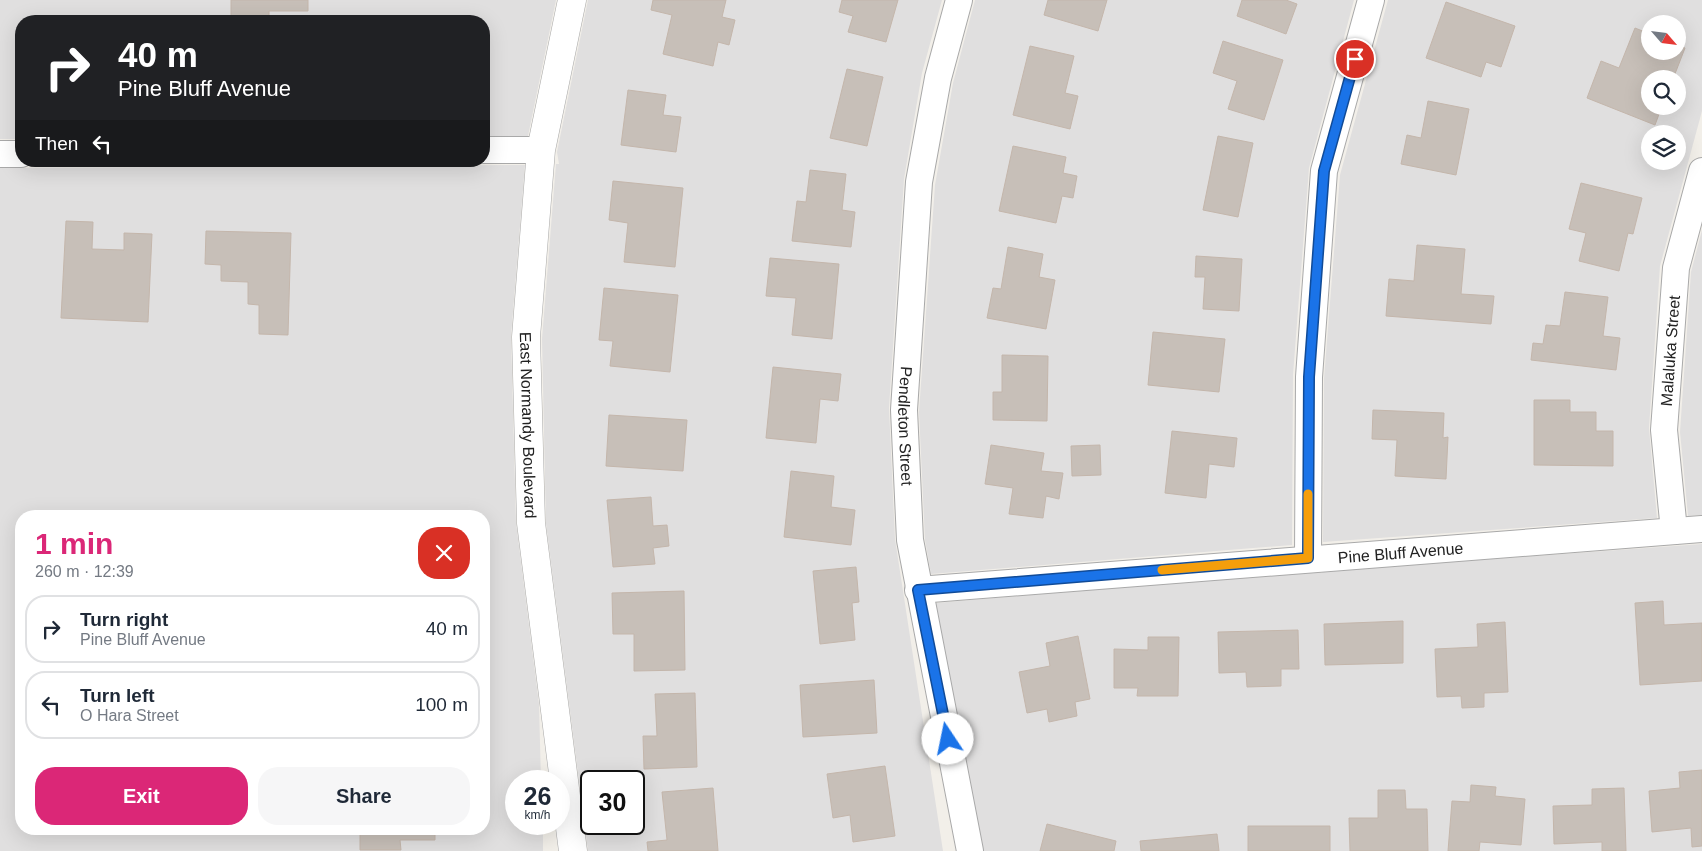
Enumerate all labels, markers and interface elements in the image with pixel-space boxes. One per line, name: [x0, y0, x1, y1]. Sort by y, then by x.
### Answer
north arrow: [1641, 15, 1686, 60]
map controls: [1641, 15, 1686, 170]
icon: right: [35, 35, 100, 100]
text: 40 m: [118, 35, 198, 74]
pin: [1334, 38, 1376, 80]
icon: arrive: [1341, 45, 1369, 73]
button: search: [1641, 70, 1686, 115]
text: Pine Bluff Avenue: [118, 76, 291, 101]
button: layers: [1641, 125, 1686, 170]
icon: left: [88, 130, 116, 158]
text: Then: [35, 133, 78, 154]
street label: Malaluka Street: [1657, 294, 1682, 407]
street label: East Normandy Boulevard: [517, 332, 539, 519]
street label: Pendleton Street: [895, 366, 916, 487]
text: 1 min: [35, 527, 113, 560]
button: close: [418, 527, 470, 579]
street label: Pine Bluff Avenue: [1337, 539, 1464, 566]
text: 260 m · 12:39: [35, 563, 134, 580]
text: Turn right: [80, 609, 168, 630]
icon: right: [37, 615, 65, 643]
text: 40 m: [426, 618, 468, 639]
text: Pine Bluff Avenue: [80, 631, 206, 648]
text: Turn left: [80, 685, 155, 706]
icon: left: [37, 691, 65, 719]
text: 100 m: [415, 694, 468, 715]
text: O Hara Street: [80, 707, 179, 724]
position arrow: [921, 712, 973, 764]
button: Exit: [35, 767, 248, 825]
button: Share: [258, 767, 470, 825]
speed limit sign: 30: [580, 770, 645, 835]
text: 26: [524, 782, 551, 810]
text: km/h: [524, 808, 551, 822]

